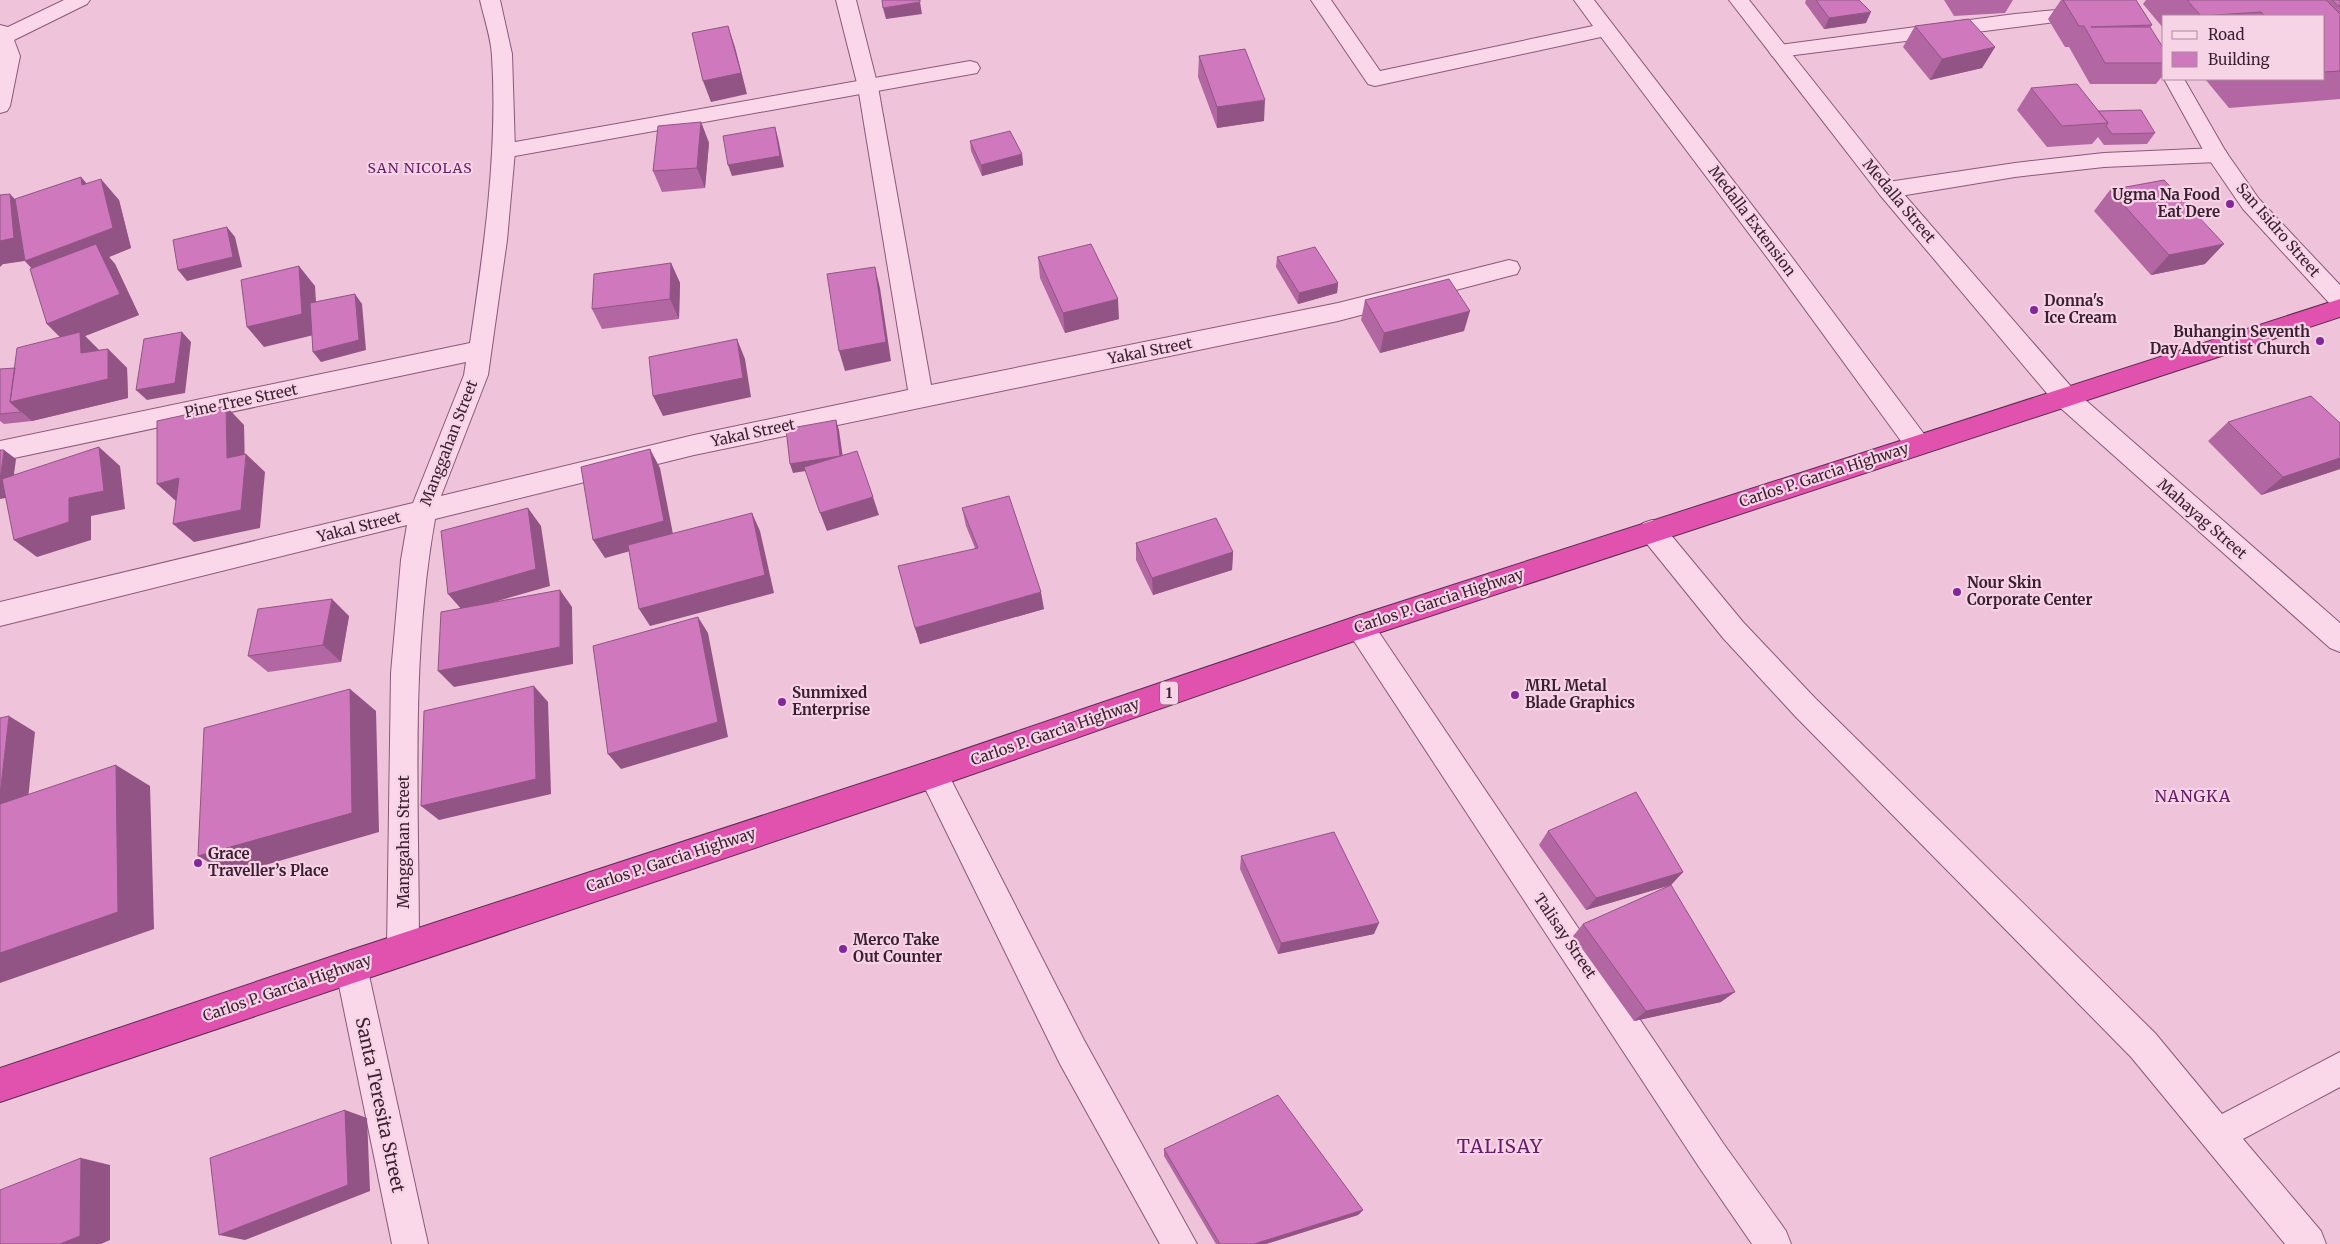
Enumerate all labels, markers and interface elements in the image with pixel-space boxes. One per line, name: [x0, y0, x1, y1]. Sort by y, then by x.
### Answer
legend: [2162, 15, 2325, 80]
text: Road: [2208, 25, 2244, 44]
text: Building: [2208, 50, 2270, 69]
street label: Medalla Street: [1859, 155, 1940, 247]
district label: SAN NICOLAS: [367, 159, 473, 177]
street label: Medalla Extension: [1705, 162, 1800, 280]
street label: San Isidro Street: [2232, 179, 2325, 281]
place label: Ugma Na Food Eat Dere: [2112, 185, 2220, 221]
marker: Ugma Na Food Eat Dere: [2224, 198, 2236, 210]
place label: Donna's Ice Cream: [2044, 291, 2117, 327]
marker: Donna's Ice Cream: [2028, 304, 2040, 316]
place label: Buhangin Seventh Day Adventist Church: [2150, 322, 2310, 358]
street label: Yakal Street: [1105, 333, 1194, 368]
marker: Buhangin Seventh Day Adventist Church: [2314, 335, 2326, 347]
street label: Manggahan Street: [416, 377, 481, 508]
street label: Pine Tree Street: [183, 379, 299, 422]
street label: Yakal Street: [708, 414, 797, 451]
street label: Carlos P. Garcia Highway: [1737, 438, 1911, 511]
street label: Mahayag Street: [2154, 474, 2251, 563]
street label: Yakal Street: [314, 507, 403, 546]
street label: Carlos P. Garcia Highway: [1352, 564, 1526, 637]
place label: Nour Skin Corporate Center: [1967, 573, 2092, 609]
marker: Nour Skin Corporate Center: [1951, 586, 1963, 598]
place label: MRL Metal Blade Graphics: [1525, 676, 1635, 712]
road number: 1: [1160, 681, 1178, 704]
place label: Sunmixed Enterprise: [792, 683, 870, 719]
marker: MRL Metal Blade Graphics: [1509, 689, 1521, 701]
street label: Carlos P. Garcia Highway: [968, 694, 1142, 769]
marker: Sunmixed Enterprise: [776, 696, 788, 708]
street label: Manggahan Street: [394, 775, 413, 909]
district label: NANGKA: [2155, 786, 2231, 806]
street label: Carlos P. Garcia Highway: [584, 823, 758, 896]
place label: Grace Traveller’s Place: [208, 844, 329, 880]
marker: Grace Traveller’s Place: [192, 857, 204, 869]
street label: Talisay Street: [1530, 890, 1601, 982]
place label: Merco Take Out Counter: [853, 930, 942, 966]
marker: Merco Take Out Counter: [837, 943, 849, 955]
street label: Carlos P. Garcia Highway: [200, 950, 374, 1025]
street label: Santa Teresita Street: [351, 1015, 410, 1195]
district label: TALISAY: [1457, 1134, 1543, 1158]

